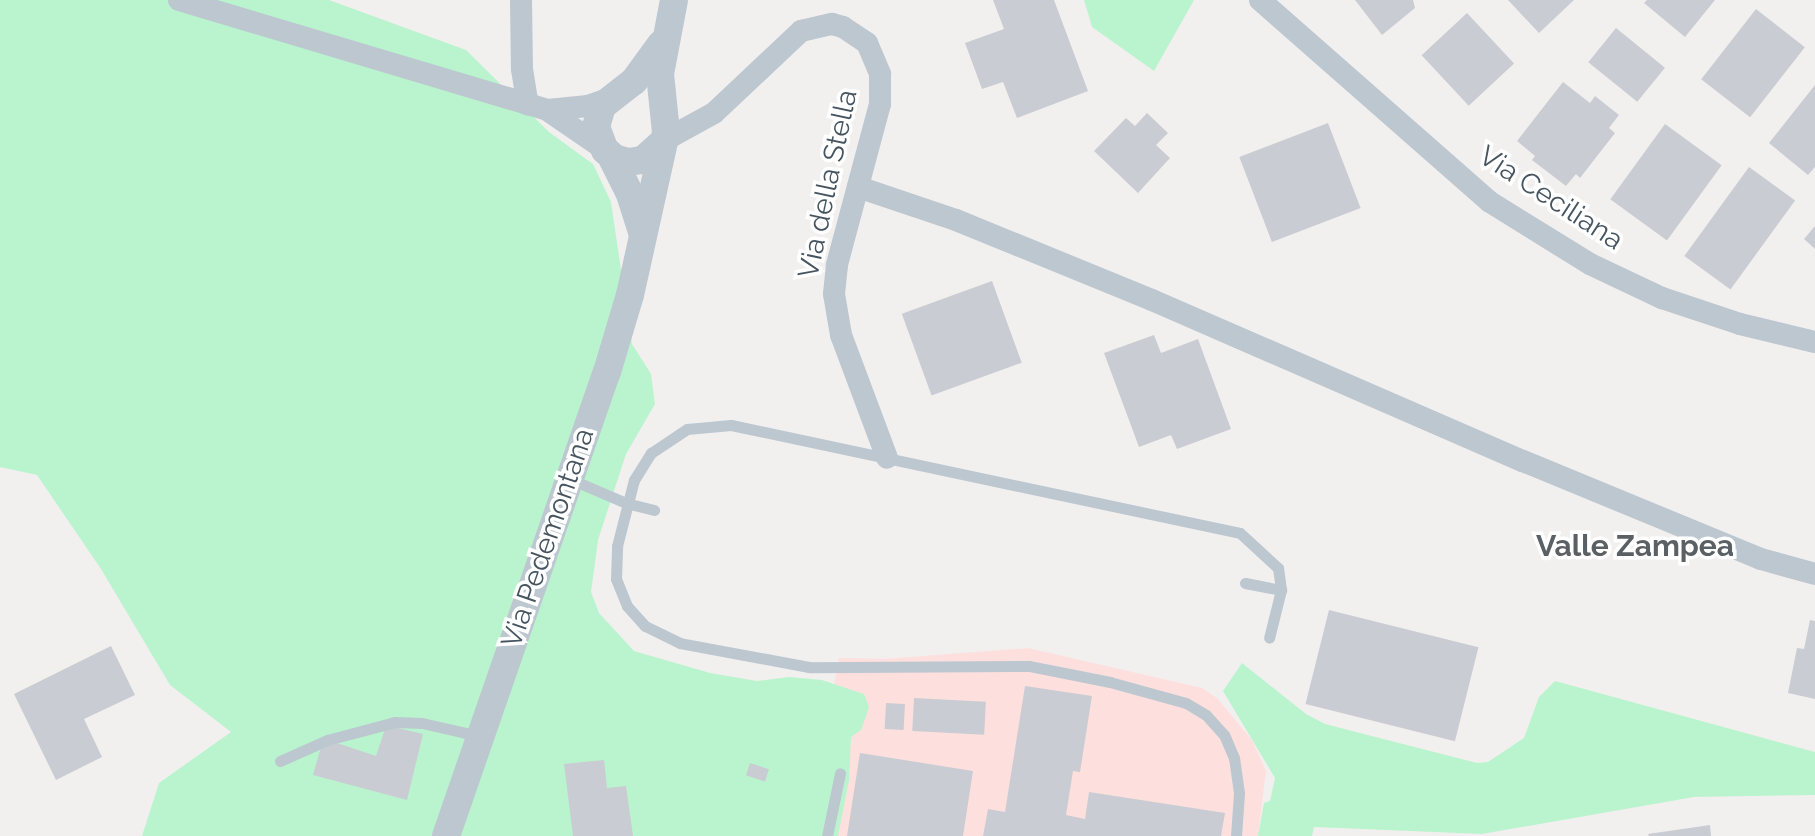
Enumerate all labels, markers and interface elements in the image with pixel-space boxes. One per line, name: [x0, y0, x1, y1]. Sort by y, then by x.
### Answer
street label: Via della Stella: [792, 87, 864, 281]
street label: Via Ceciliana: [1473, 139, 1629, 257]
street label: Via Pedemontana: [495, 424, 601, 652]
district label: Valle Zampea: [1536, 528, 1734, 564]

